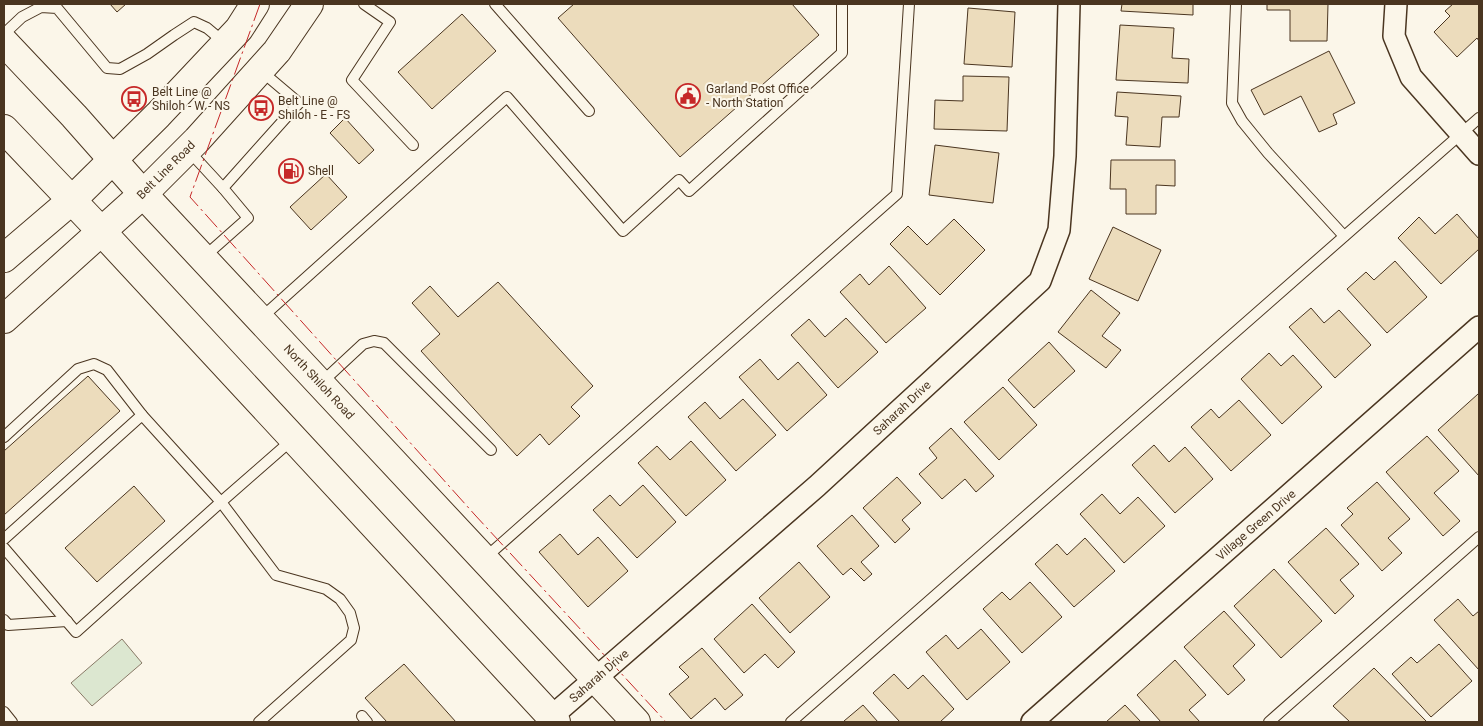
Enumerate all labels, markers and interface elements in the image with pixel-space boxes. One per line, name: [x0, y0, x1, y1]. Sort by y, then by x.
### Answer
place label: Garland Post Office - North Station: [706, 82, 809, 110]
public building icon: Garland Post Office - North Station: [675, 83, 701, 109]
place label: Belt Line @ Shiloh - W - NS: [152, 85, 230, 113]
bus stop icon: Belt Line @ Shiloh - W - NS: [121, 86, 147, 112]
place label: Belt Line @ Shiloh - E - FS: [278, 94, 350, 122]
bus stop icon: Belt Line @ Shiloh - E - FS: [248, 95, 274, 121]
street label: Belt Line Road: [134, 138, 198, 202]
fuel station icon: Shell: [278, 158, 304, 184]
place label: Shell: [308, 164, 334, 178]
street label: North Shiloh Road: [281, 342, 357, 422]
street label: Saharah Drive: [870, 378, 934, 438]
street label: Village Green Drive: [1214, 487, 1298, 563]
street label: Saharah Drive: [567, 647, 631, 705]

